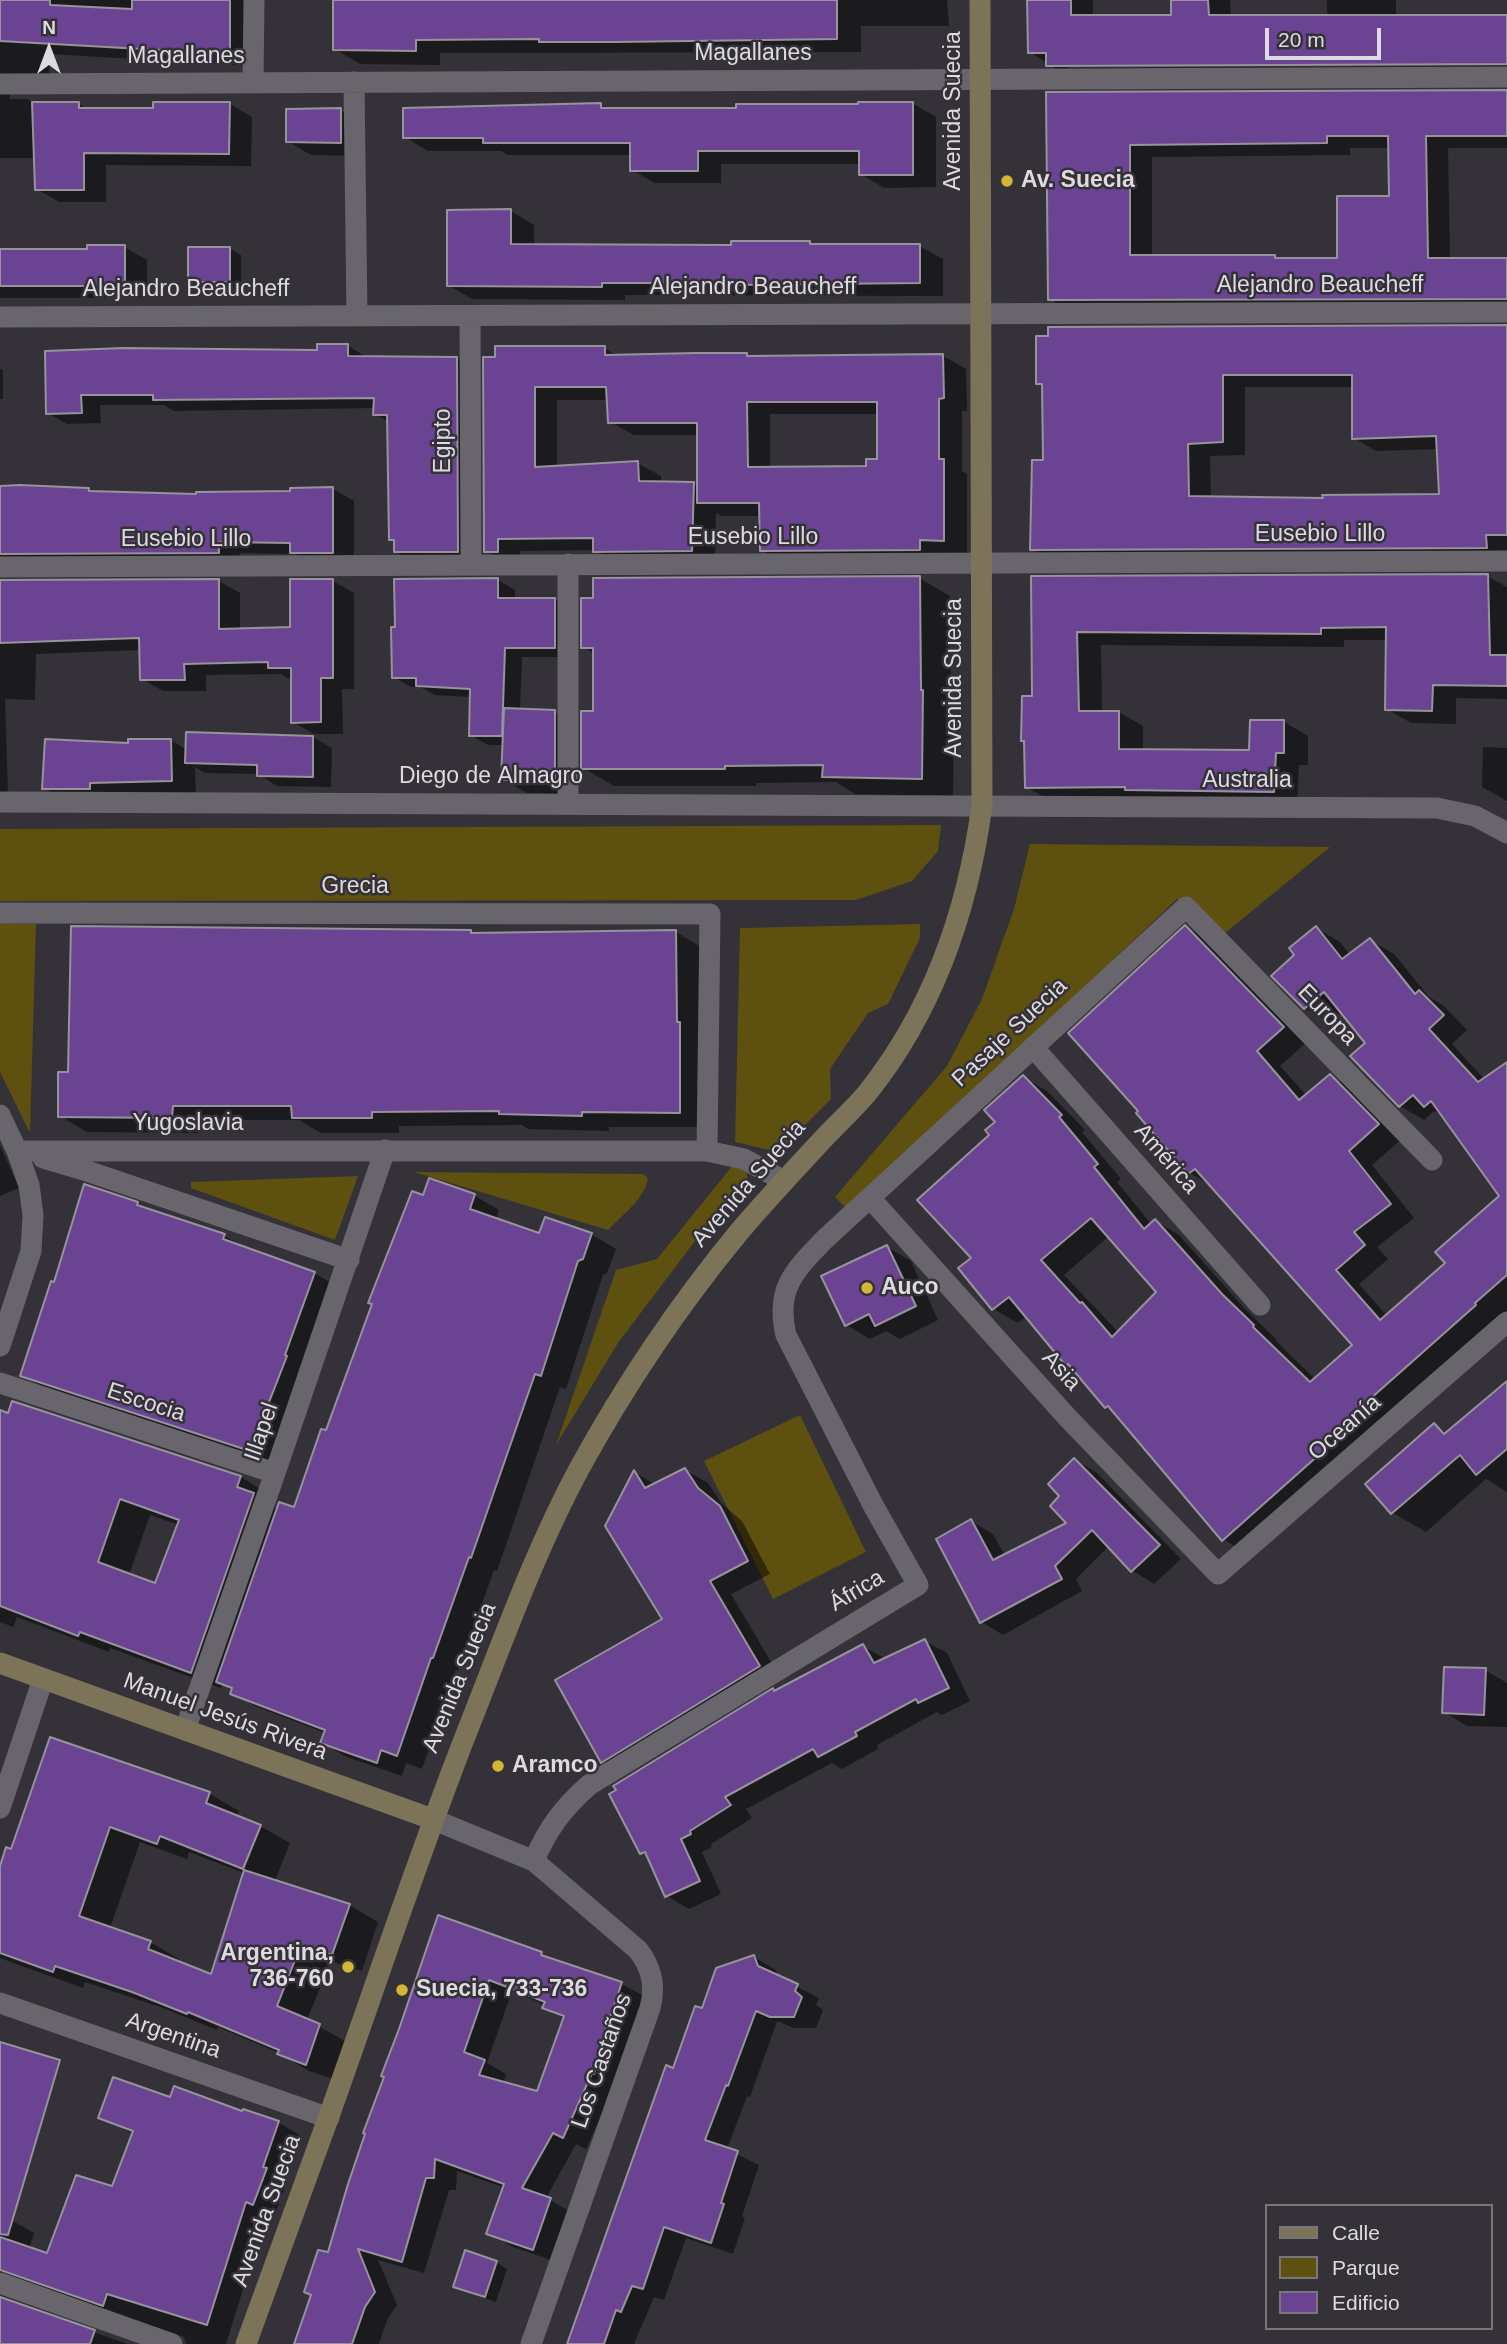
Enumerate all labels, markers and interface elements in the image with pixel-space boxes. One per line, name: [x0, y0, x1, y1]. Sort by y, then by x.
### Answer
north arrow: [14, 14, 84, 84]
scale bar: [1269, 14, 1384, 58]
text: N: [42, 17, 56, 38]
text: 20 m: [1278, 28, 1325, 51]
street label: Avenida Suecia: [940, 31, 968, 191]
street label: Magallanes: [694, 40, 812, 68]
street label: Magallanes: [127, 43, 245, 71]
place label: Av. Suecia: [1021, 167, 1135, 195]
marker: Av. Suecia: [999, 173, 1015, 189]
street label: Alejandro Beaucheff: [1217, 272, 1423, 300]
street label: Alejandro Beaucheff: [650, 274, 856, 302]
street label: Alejandro Beaucheff: [83, 276, 289, 304]
street label: Egipto: [430, 408, 458, 474]
street label: Eusebio Lillo: [1255, 521, 1385, 549]
street label: Eusebio Lillo: [688, 524, 818, 552]
street label: Eusebio Lillo: [121, 526, 251, 554]
street label: Avenida Suecia: [941, 598, 969, 758]
street label: Diego de Almagro: [399, 763, 583, 791]
street label: Australia: [1202, 767, 1292, 795]
street label: Grecia: [321, 873, 389, 901]
street label: Pasaje Suecia: [947, 973, 1073, 1093]
street label: Europa: [1291, 979, 1363, 1051]
street label: Yugoslavia: [132, 1110, 244, 1138]
street label: Avenida Suecia: [686, 1115, 812, 1253]
street label: América: [1128, 1118, 1204, 1200]
place label: Auco: [881, 1274, 939, 1302]
marker: Auco: [859, 1280, 875, 1296]
street label: Asia: [1036, 1345, 1086, 1397]
street label: Escocia: [103, 1377, 189, 1429]
street label: Oceanía: [1303, 1389, 1387, 1467]
street label: Illapel: [239, 1399, 285, 1465]
street label: África: [825, 1564, 889, 1618]
street label: Avenida Suecia: [417, 1599, 503, 1757]
street label: Manuel Jesús Rivera: [119, 1667, 331, 1767]
place label: Aramco: [512, 1752, 598, 1780]
marker: Aramco: [490, 1758, 506, 1774]
place label: Argentina, 736-760: [220, 1940, 334, 1994]
marker: Argentina, 736-760: [340, 1959, 356, 1975]
place label: Suecia, 733-736: [416, 1976, 587, 2004]
marker: Suecia, 733-736: [394, 1982, 410, 1998]
street label: Los Castaños: [566, 1990, 638, 2132]
street label: Argentina: [122, 2007, 224, 2065]
street label: Avenida Suecia: [227, 2131, 307, 2291]
legend: [1266, 2204, 1493, 2330]
text: Calle: [1332, 2221, 1380, 2244]
text: Parque: [1332, 2256, 1400, 2279]
text: Edificio: [1332, 2291, 1400, 2314]

